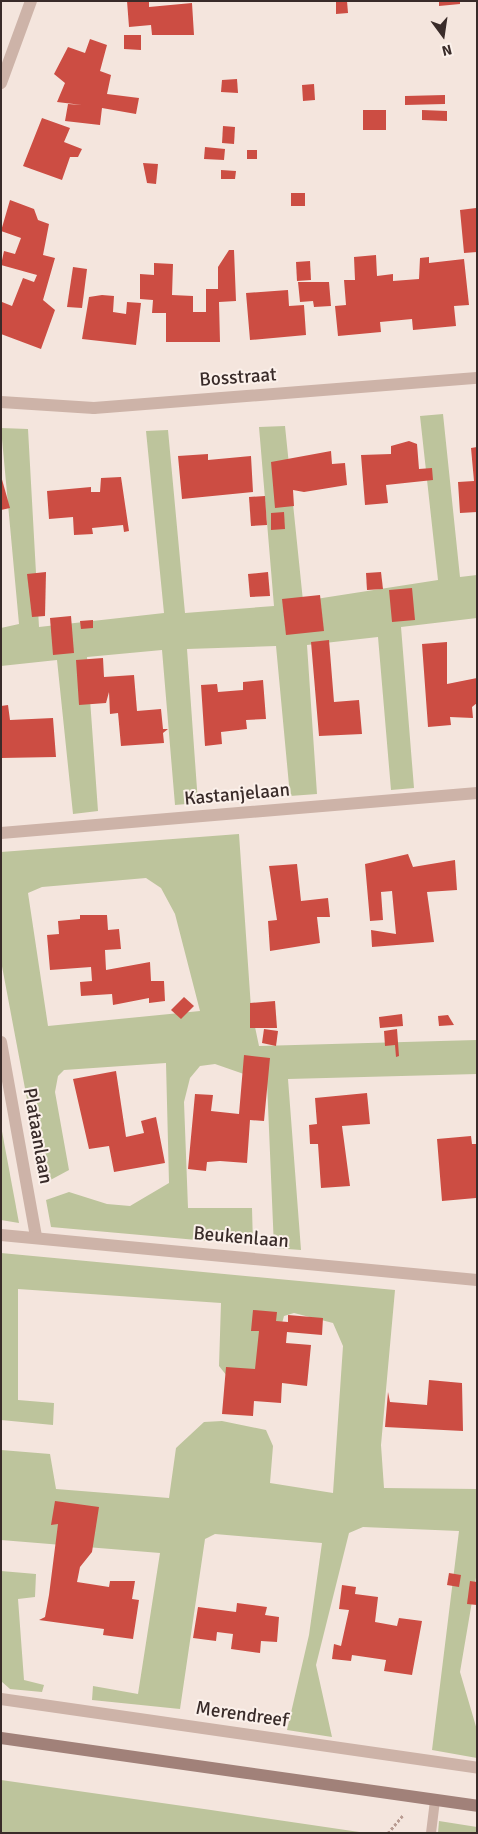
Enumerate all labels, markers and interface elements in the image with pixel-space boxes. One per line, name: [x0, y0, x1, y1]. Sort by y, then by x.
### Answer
north arrow: [418, 10, 468, 60]
text: N: [440, 41, 454, 59]
street label: Bosstraat: [199, 364, 277, 392]
street label: Kastanjelaan: [183, 779, 291, 811]
street label: Plataanlaan: [17, 1086, 57, 1186]
street label: Beukenlaan: [192, 1222, 290, 1254]
street label: Merendreef: [194, 1697, 290, 1733]

